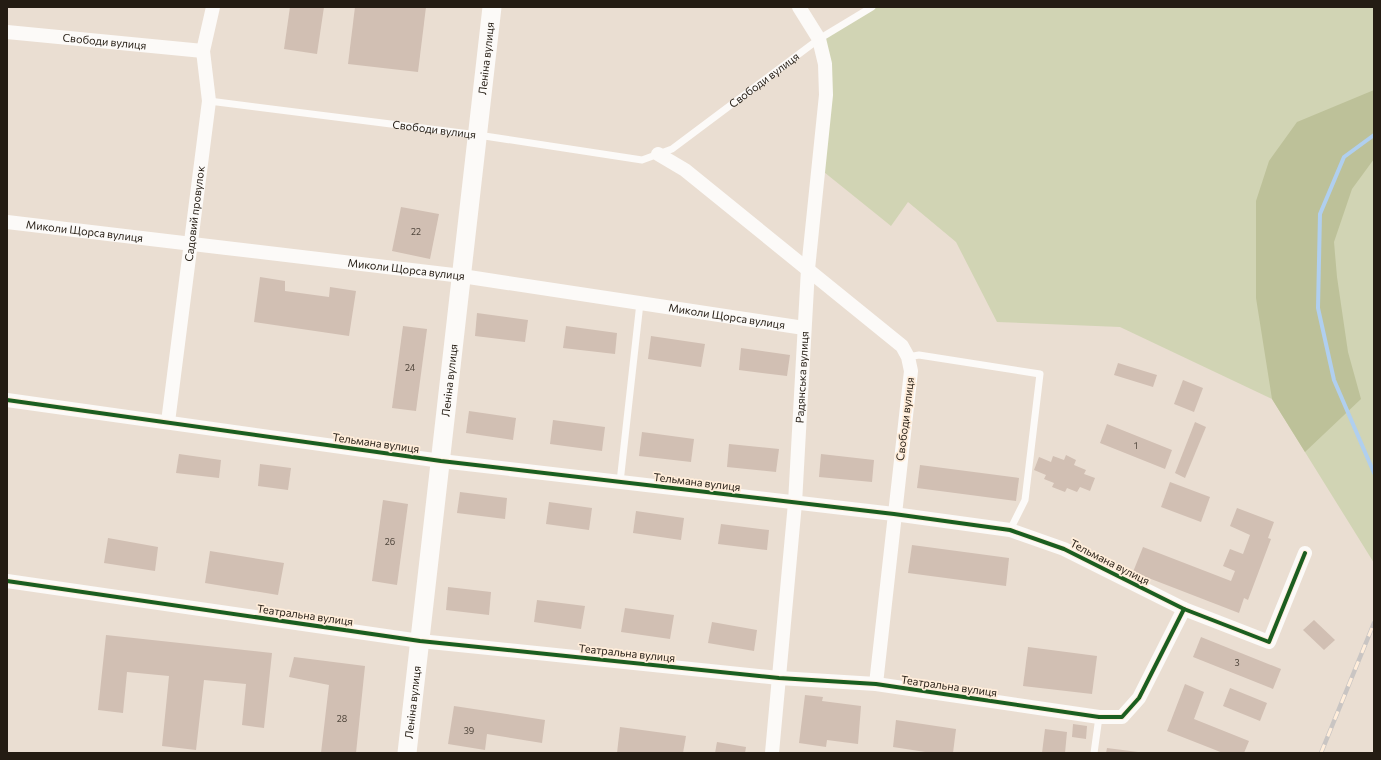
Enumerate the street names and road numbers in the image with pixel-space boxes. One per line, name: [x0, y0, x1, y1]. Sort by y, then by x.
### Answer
street label: Леніна вулиця: [475, 21, 496, 96]
street label: Свободи вулиця: [62, 30, 147, 51]
street label: Свободи вулиця: [726, 49, 801, 110]
street label: Свободи вулиця: [392, 117, 477, 141]
street label: Садовий провулок: [182, 165, 207, 262]
street label: Миколи Щорса вулиця: [25, 217, 144, 244]
street label: Миколи Щорса вулиця: [347, 255, 466, 282]
street label: Миколи Щорса вулиця: [668, 300, 786, 331]
street label: Радянська вулиця: [792, 331, 811, 423]
street label: Леніна вулиця: [438, 343, 460, 417]
street label: Свободи вулиця: [893, 376, 916, 461]
street label: Тельмана вулиця: [332, 430, 420, 455]
street label: Тельмана вулиця: [653, 470, 741, 493]
street label: Тельмана вулиця: [1068, 536, 1152, 587]
street label: Театральна вулиця: [256, 601, 354, 628]
street label: Театральна вулиця: [578, 641, 676, 664]
street label: Леніна вулиця: [402, 665, 423, 739]
street label: Театральна вулиця: [900, 672, 998, 699]

